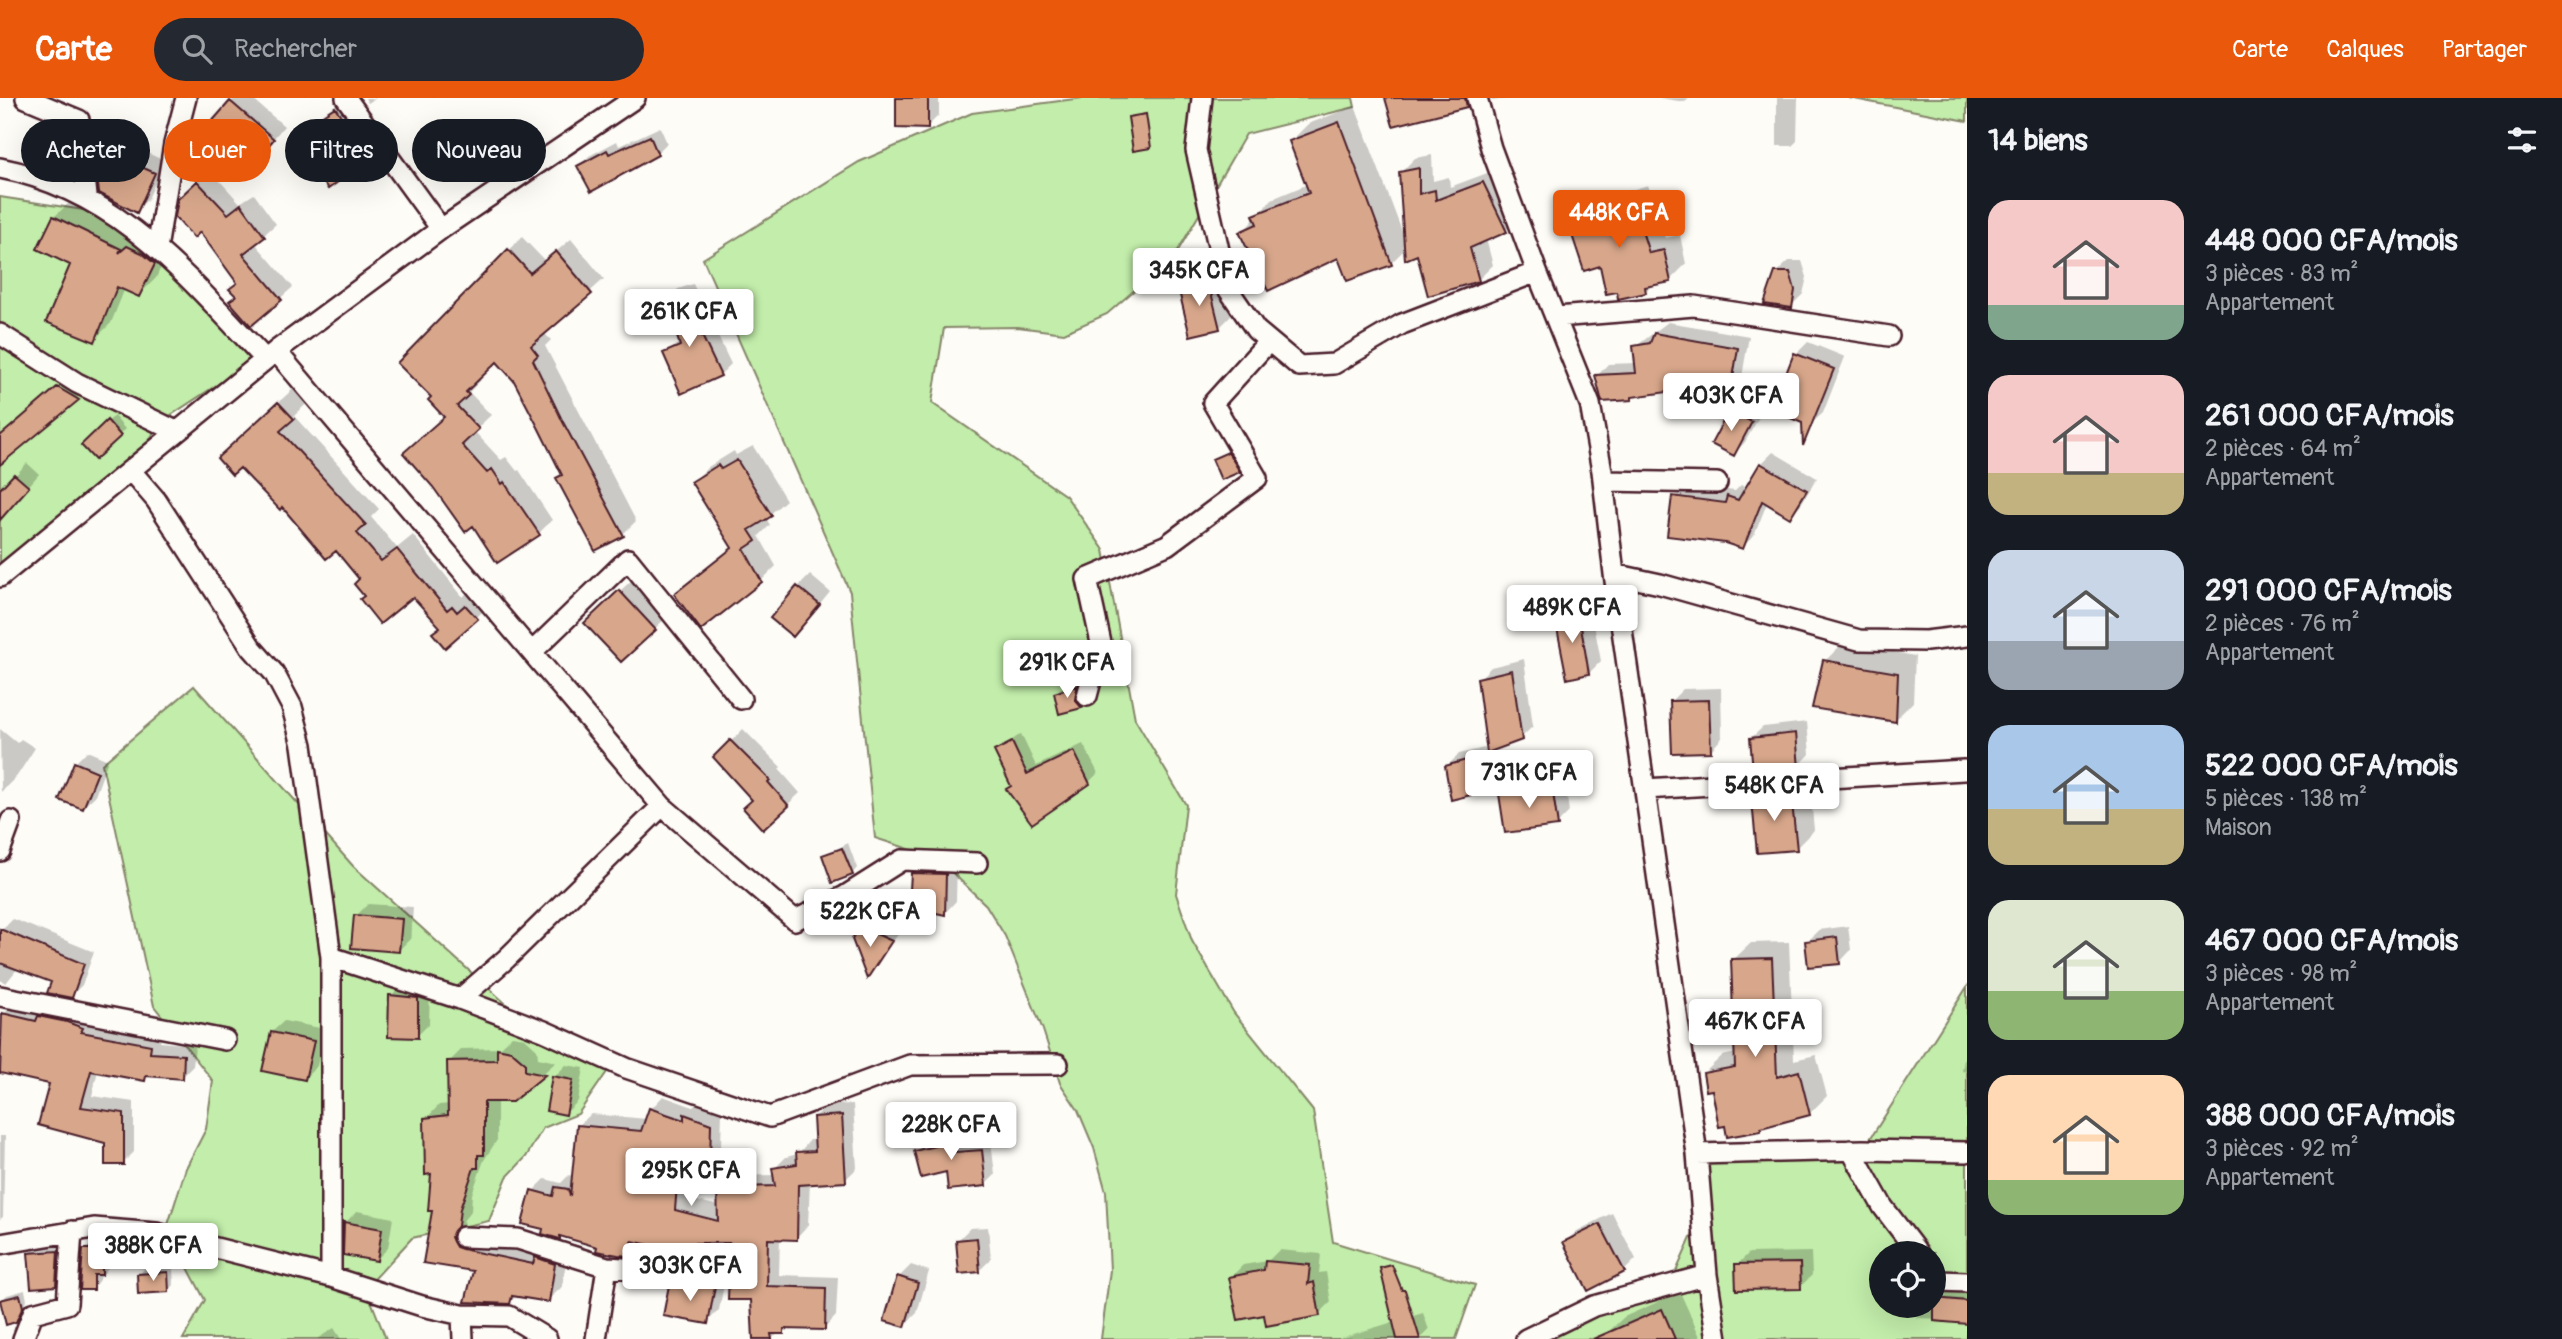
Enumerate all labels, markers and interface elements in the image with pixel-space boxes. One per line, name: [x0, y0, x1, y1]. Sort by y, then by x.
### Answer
search box: [154, 18, 644, 81]
text: Carte: [35, 29, 112, 70]
icon: search: [178, 30, 216, 68]
text: Rechercher: [234, 33, 357, 65]
text: Carte: [2232, 35, 2288, 64]
text: Calques: [2326, 35, 2404, 64]
text: Partager: [2442, 35, 2527, 64]
chip: Acheter: [21, 119, 150, 182]
chip: Louer: [164, 119, 271, 182]
chip: Filtres: [285, 119, 398, 182]
chip: Nouveau: [412, 119, 546, 182]
icon: filters: [2503, 121, 2541, 159]
text: 14 biens: [1988, 122, 2088, 159]
pin: 448K CFA: [1547, 190, 1691, 250]
text: 448K CFA: [1569, 198, 1669, 227]
text: 448 000 CFA/mois: [2205, 222, 2458, 259]
icon: home: [2044, 228, 2128, 312]
pin: 345K CFA: [1127, 248, 1271, 308]
text: 345K CFA: [1149, 256, 1249, 285]
text: 3 pièces · 83 m²: [2205, 259, 2358, 288]
text: Appartement: [2205, 288, 2334, 317]
pin: 261K CFA: [617, 289, 761, 349]
text: 261K CFA: [640, 297, 738, 326]
pin: 403K CFA: [1659, 374, 1803, 433]
text: 403K CFA: [1679, 381, 1783, 410]
text: 261 000 CFA/mois: [2205, 397, 2454, 434]
icon: home: [2044, 403, 2128, 487]
text: 2 pièces · 64 m²: [2205, 434, 2361, 463]
text: Appartement: [2205, 463, 2334, 492]
text: 291 000 CFA/mois: [2205, 572, 2452, 609]
icon: home: [2044, 578, 2128, 662]
pin: 489K CFA: [1500, 586, 1644, 645]
text: 489K CFA: [1523, 593, 1621, 622]
text: 2 pièces · 76 m²: [2205, 609, 2360, 638]
text: Appartement: [2205, 638, 2334, 667]
pin: 291K CFA: [995, 640, 1139, 700]
text: 291K CFA: [1019, 648, 1115, 677]
text: 522 000 CFA/mois: [2205, 747, 2458, 784]
pin: 731K CFA: [1457, 750, 1601, 810]
icon: home: [2044, 753, 2128, 837]
text: 731K CFA: [1481, 758, 1577, 787]
pin: 548K CFA: [1702, 764, 1846, 823]
text: 548K CFA: [1724, 771, 1824, 800]
text: 5 pièces · 138 m²: [2205, 784, 2367, 813]
text: Maison: [2205, 813, 2272, 842]
pin: 522K CFA: [798, 890, 942, 949]
text: 522K CFA: [820, 897, 920, 926]
text: 467 000 CFA/mois: [2205, 922, 2458, 959]
icon: home: [2044, 928, 2128, 1012]
text: 3 pièces · 98 m²: [2205, 959, 2357, 988]
text: Appartement: [2205, 988, 2334, 1017]
pin: 467K CFA: [1683, 1000, 1827, 1059]
text: 467K CFA: [1705, 1007, 1805, 1036]
text: 388 000 CFA/mois: [2205, 1097, 2455, 1134]
pin: 228K CFA: [879, 1102, 1023, 1162]
icon: home: [2044, 1103, 2128, 1187]
text: 228K CFA: [901, 1110, 1001, 1139]
text: 3 pièces · 92 m²: [2205, 1134, 2359, 1163]
pin: 295K CFA: [619, 1148, 763, 1208]
text: 295K CFA: [642, 1156, 741, 1185]
text: Appartement: [2205, 1163, 2334, 1192]
pin: 388K CFA: [81, 1224, 225, 1283]
text: 388K CFA: [104, 1231, 202, 1260]
map controls: [1869, 1241, 1946, 1318]
button: locate: [1869, 1241, 1946, 1318]
pin: 303K CFA: [618, 1244, 762, 1303]
text: 303K CFA: [638, 1251, 742, 1280]

